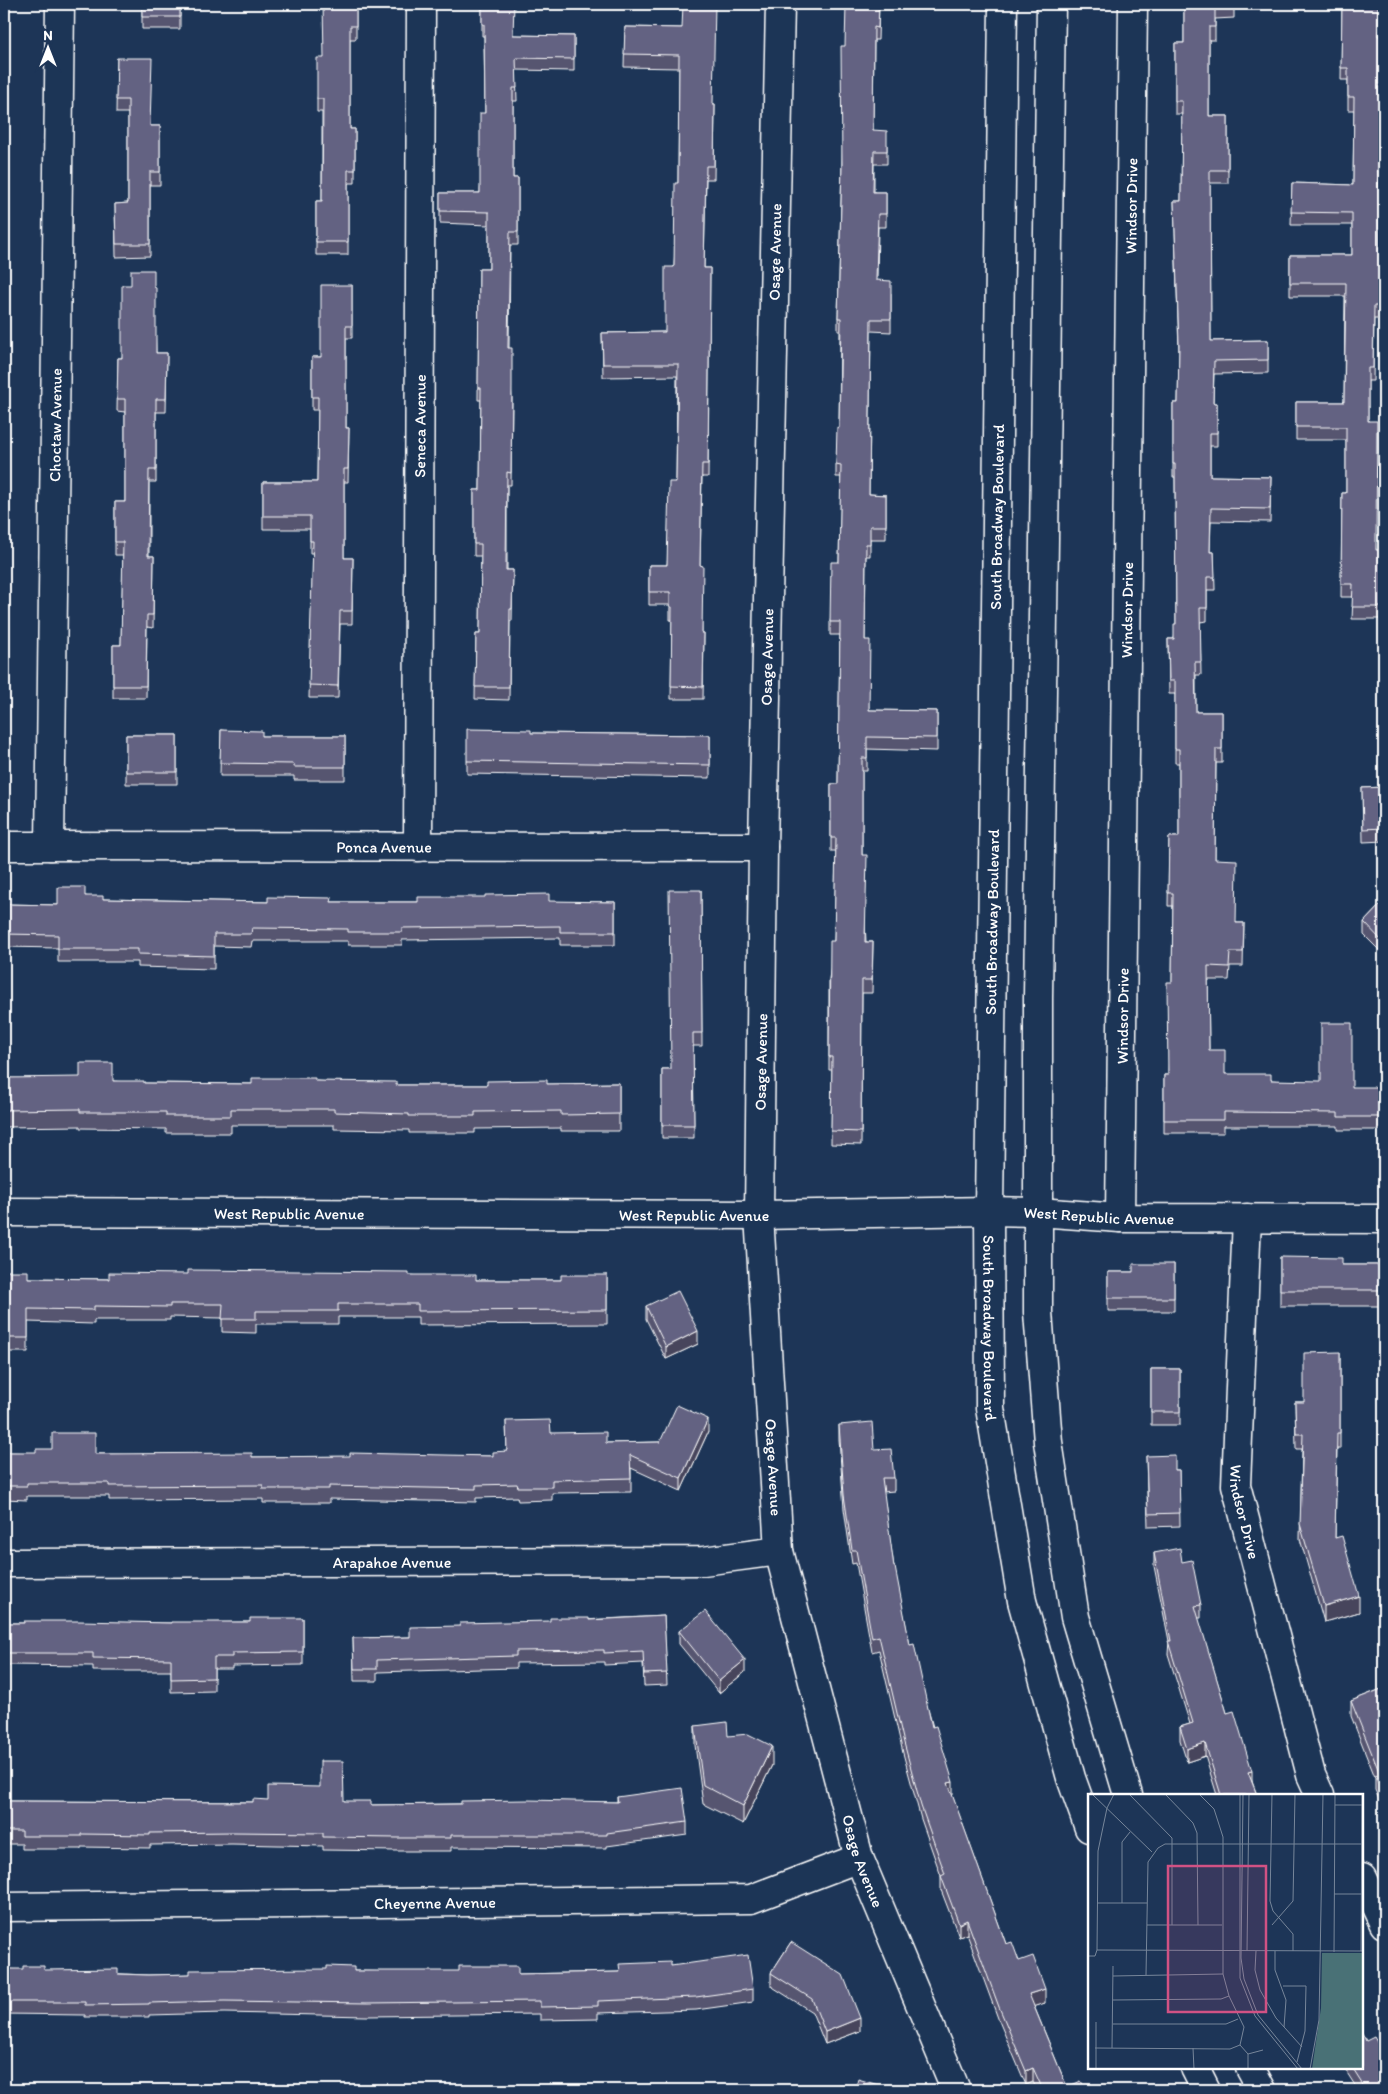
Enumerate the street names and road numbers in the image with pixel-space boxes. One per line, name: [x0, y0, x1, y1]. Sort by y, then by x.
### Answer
street label: Windsor Drive: [1121, 158, 1141, 254]
street label: Osage Avenue: [765, 203, 785, 301]
street label: Choctaw Avenue: [45, 368, 65, 482]
street label: Seneca Avenue: [410, 374, 429, 478]
street label: South Broadway Boulevard: [986, 424, 1008, 610]
street label: Windsor Drive: [1116, 562, 1137, 658]
street label: Osage Avenue: [757, 608, 777, 706]
street label: South Broadway Boulevard: [981, 829, 1003, 1015]
street label: Ponca Avenue: [336, 837, 432, 856]
street label: Windsor Drive: [1112, 968, 1132, 1064]
street label: Osage Avenue: [751, 1013, 771, 1111]
street label: West Republic Avenue: [1023, 1202, 1174, 1228]
street label: West Republic Avenue: [214, 1203, 364, 1223]
street label: West Republic Avenue: [619, 1205, 769, 1225]
street label: South Broadway Boulevard: [980, 1235, 1002, 1422]
street label: Osage Avenue: [762, 1418, 786, 1517]
street label: Windsor Drive: [1226, 1464, 1264, 1561]
street label: Arapahoe Avenue: [333, 1552, 451, 1572]
street label: Osage Avenue: [839, 1812, 888, 1910]
street label: Cheyenne Avenue: [374, 1892, 496, 1913]

